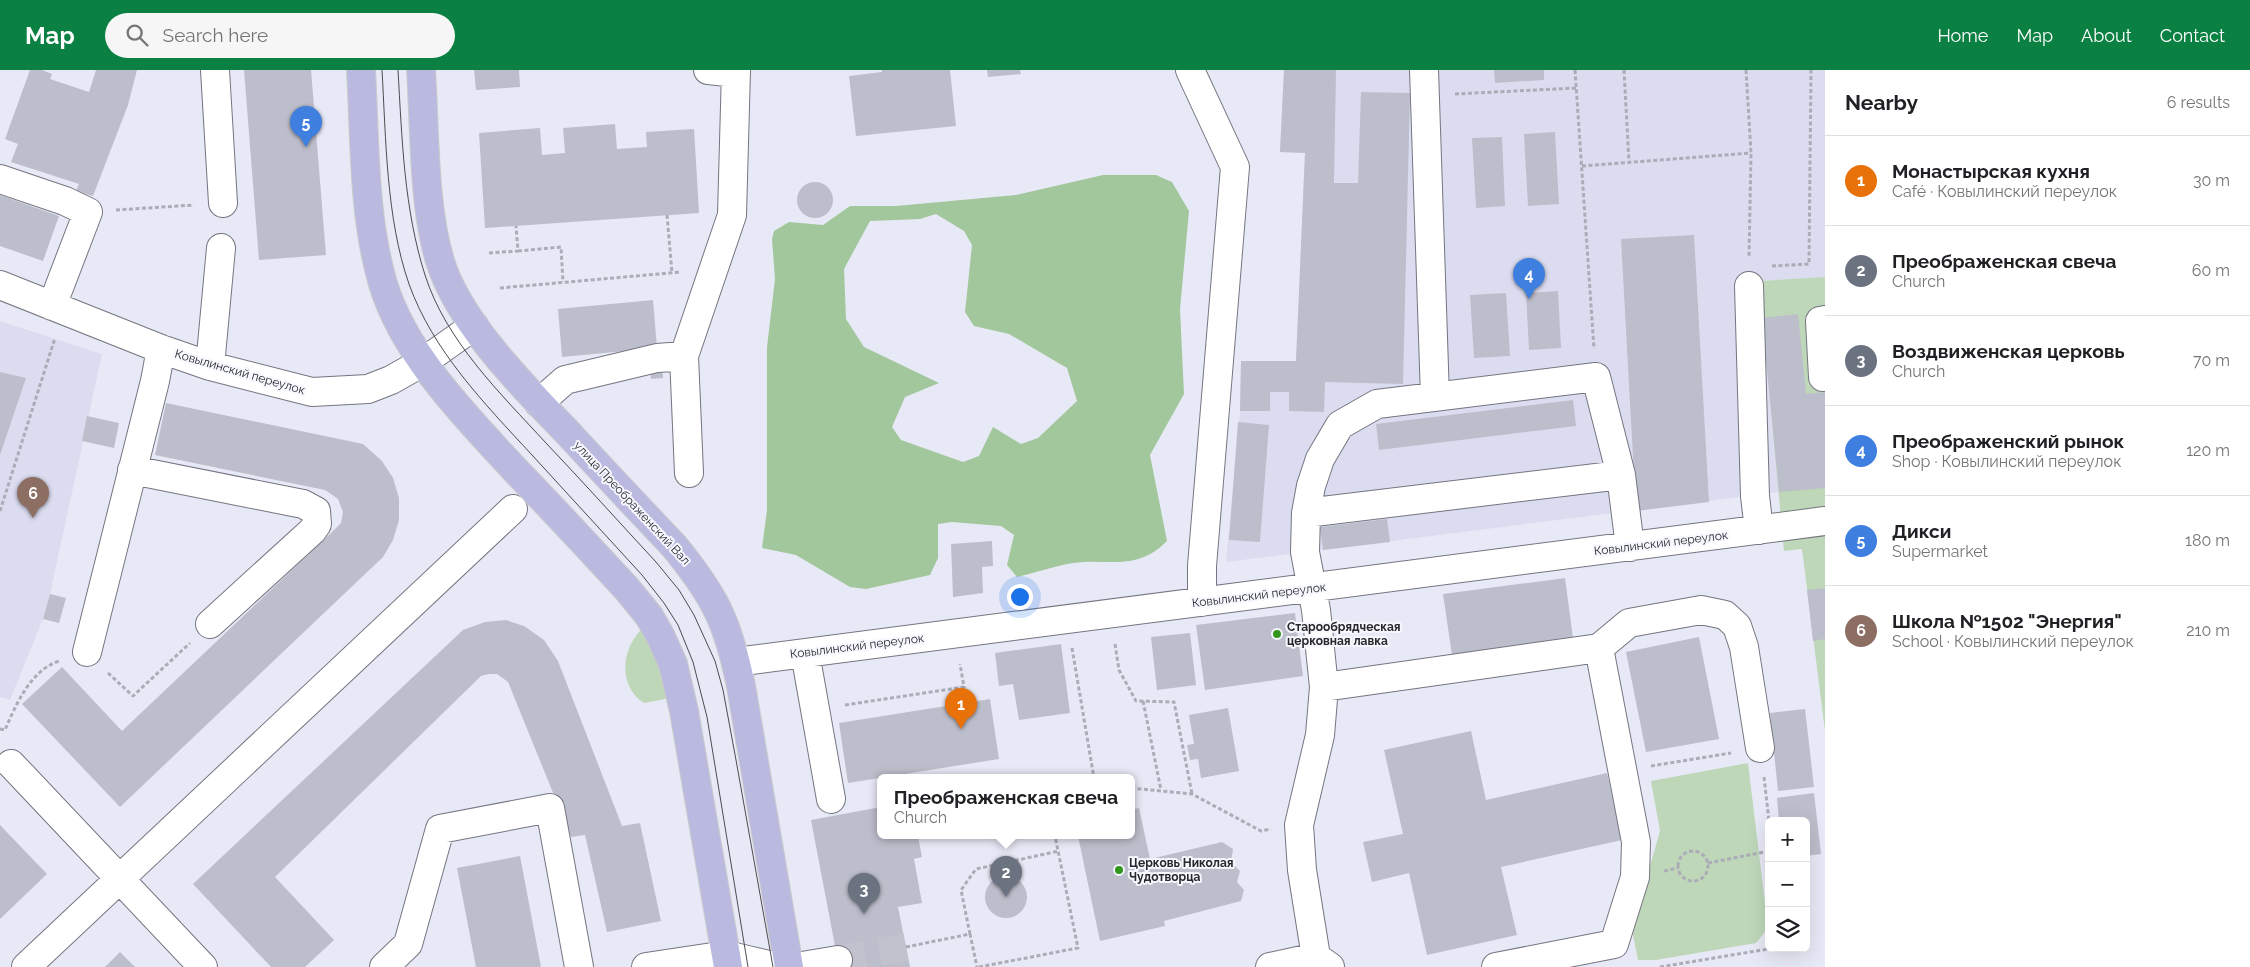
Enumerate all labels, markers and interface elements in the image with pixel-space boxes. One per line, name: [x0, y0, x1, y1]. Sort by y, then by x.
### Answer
search box: [105, 13, 455, 58]
text: Map: [25, 21, 75, 50]
icon: search: [123, 21, 151, 49]
text: Search here: [163, 24, 268, 46]
text: Home: [1937, 25, 1988, 46]
text: Map: [2016, 25, 2053, 46]
text: About: [2081, 25, 2132, 46]
text: Contact: [2160, 25, 2225, 46]
text: Nearby: [1845, 90, 1918, 115]
text: 6 results: [2167, 93, 2230, 112]
pin: 5: [290, 106, 322, 147]
text: Монастырская кухня: [1892, 160, 2090, 182]
text: 1: [1857, 171, 1865, 190]
text: 30 m: [2193, 171, 2230, 190]
text: Café · Ковылинский переулок: [1892, 182, 2117, 201]
text: Преображенская свеча: [1892, 250, 2116, 272]
pin: 4: [1513, 258, 1545, 299]
text: 2: [1856, 261, 1866, 280]
text: 60 m: [2192, 261, 2230, 280]
text: Church: [1892, 272, 1945, 291]
text: Воздвиженская церковь: [1892, 340, 2125, 362]
street label: Ковылинский переулок: [173, 347, 307, 397]
text: 3: [1857, 351, 1865, 370]
text: 70 m: [2193, 351, 2230, 370]
text: Church: [1892, 362, 1945, 381]
text: Преображенский рынок: [1892, 430, 2124, 452]
street label: улица Преображенский Вал: [571, 438, 693, 568]
text: 4: [1856, 441, 1866, 460]
text: 120 m: [2186, 441, 2230, 460]
text: Shop · Ковылинский переулок: [1892, 452, 2121, 471]
pin: 6: [17, 477, 49, 518]
text: Дикси: [1892, 520, 1951, 542]
street label: Ковылинский переулок: [1593, 528, 1729, 558]
text: 5: [1857, 531, 1865, 550]
text: 180 m: [2185, 531, 2230, 550]
text: Supermarket: [1892, 542, 1988, 561]
street label: Ковылинский переулок: [1191, 580, 1327, 610]
your location: [1007, 584, 1033, 610]
text: Школа №1502 "Энергия": [1892, 610, 2122, 632]
place label: Старообрядческая церковная лавка: [1287, 620, 1401, 648]
text: 6: [1856, 621, 1866, 640]
text: 210 m: [2186, 621, 2230, 640]
marker: Старообрядческая церковная лавка: [1271, 628, 1283, 640]
street label: Ковылинский переулок: [789, 631, 925, 661]
text: School · Ковылинский переулок: [1892, 632, 2134, 651]
pin: 1: [945, 688, 977, 729]
popup: [877, 774, 1135, 839]
text: Преображенская свеча: [894, 786, 1118, 808]
text: Church: [894, 808, 947, 827]
map controls: [1765, 817, 1810, 952]
button: +: [1765, 817, 1810, 862]
pin: 2: [990, 856, 1022, 897]
place label: Церковь Николая Чудотворца: [1129, 856, 1234, 884]
button: −: [1765, 862, 1810, 907]
marker: Церковь Николая Чудотворца: [1113, 864, 1125, 876]
pin: 3: [848, 873, 880, 914]
button: layers: [1765, 907, 1810, 952]

